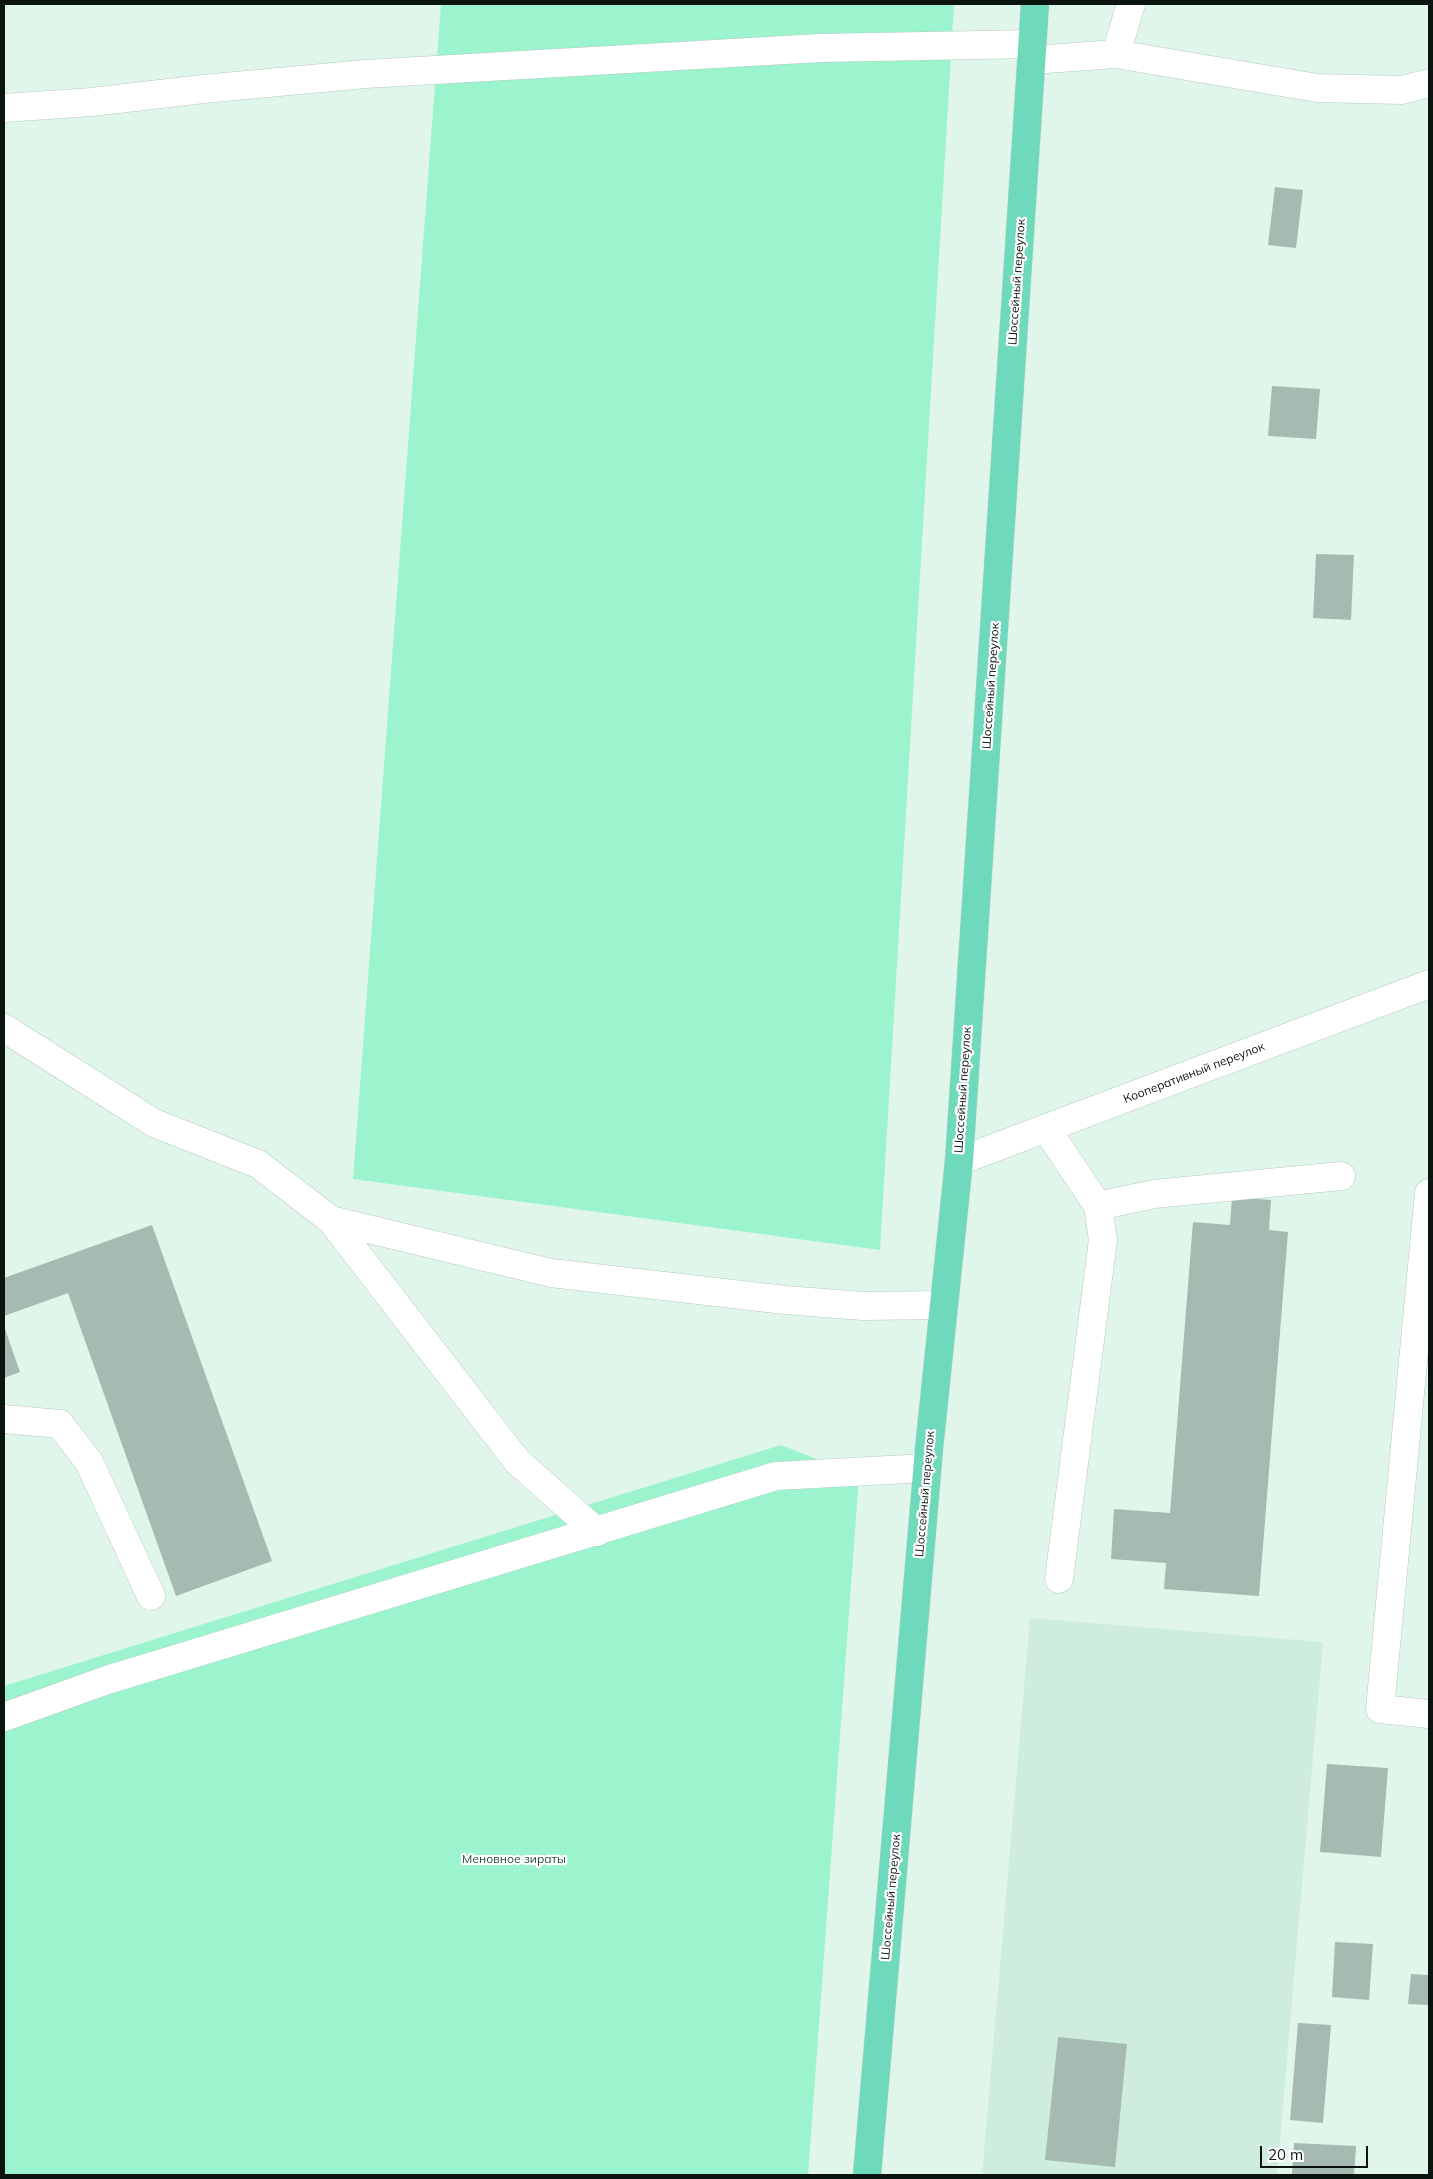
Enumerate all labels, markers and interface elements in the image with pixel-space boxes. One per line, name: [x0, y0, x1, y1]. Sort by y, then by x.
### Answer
street label: Шоссейный переулок: [1005, 218, 1029, 346]
street label: Шоссейный переулок: [979, 622, 1003, 750]
street label: Шоссейный переулок: [951, 1026, 975, 1154]
street label: Кооперативный переулок: [1121, 1039, 1267, 1107]
street label: Шоссейный переулок: [912, 1430, 938, 1558]
street label: Шоссейный переулок: [878, 1833, 904, 1961]
park label: Меновное зираты: [462, 1852, 566, 1866]
scale bar: [1263, 2136, 1370, 2168]
text: 20 m: [1268, 2145, 1303, 2164]

